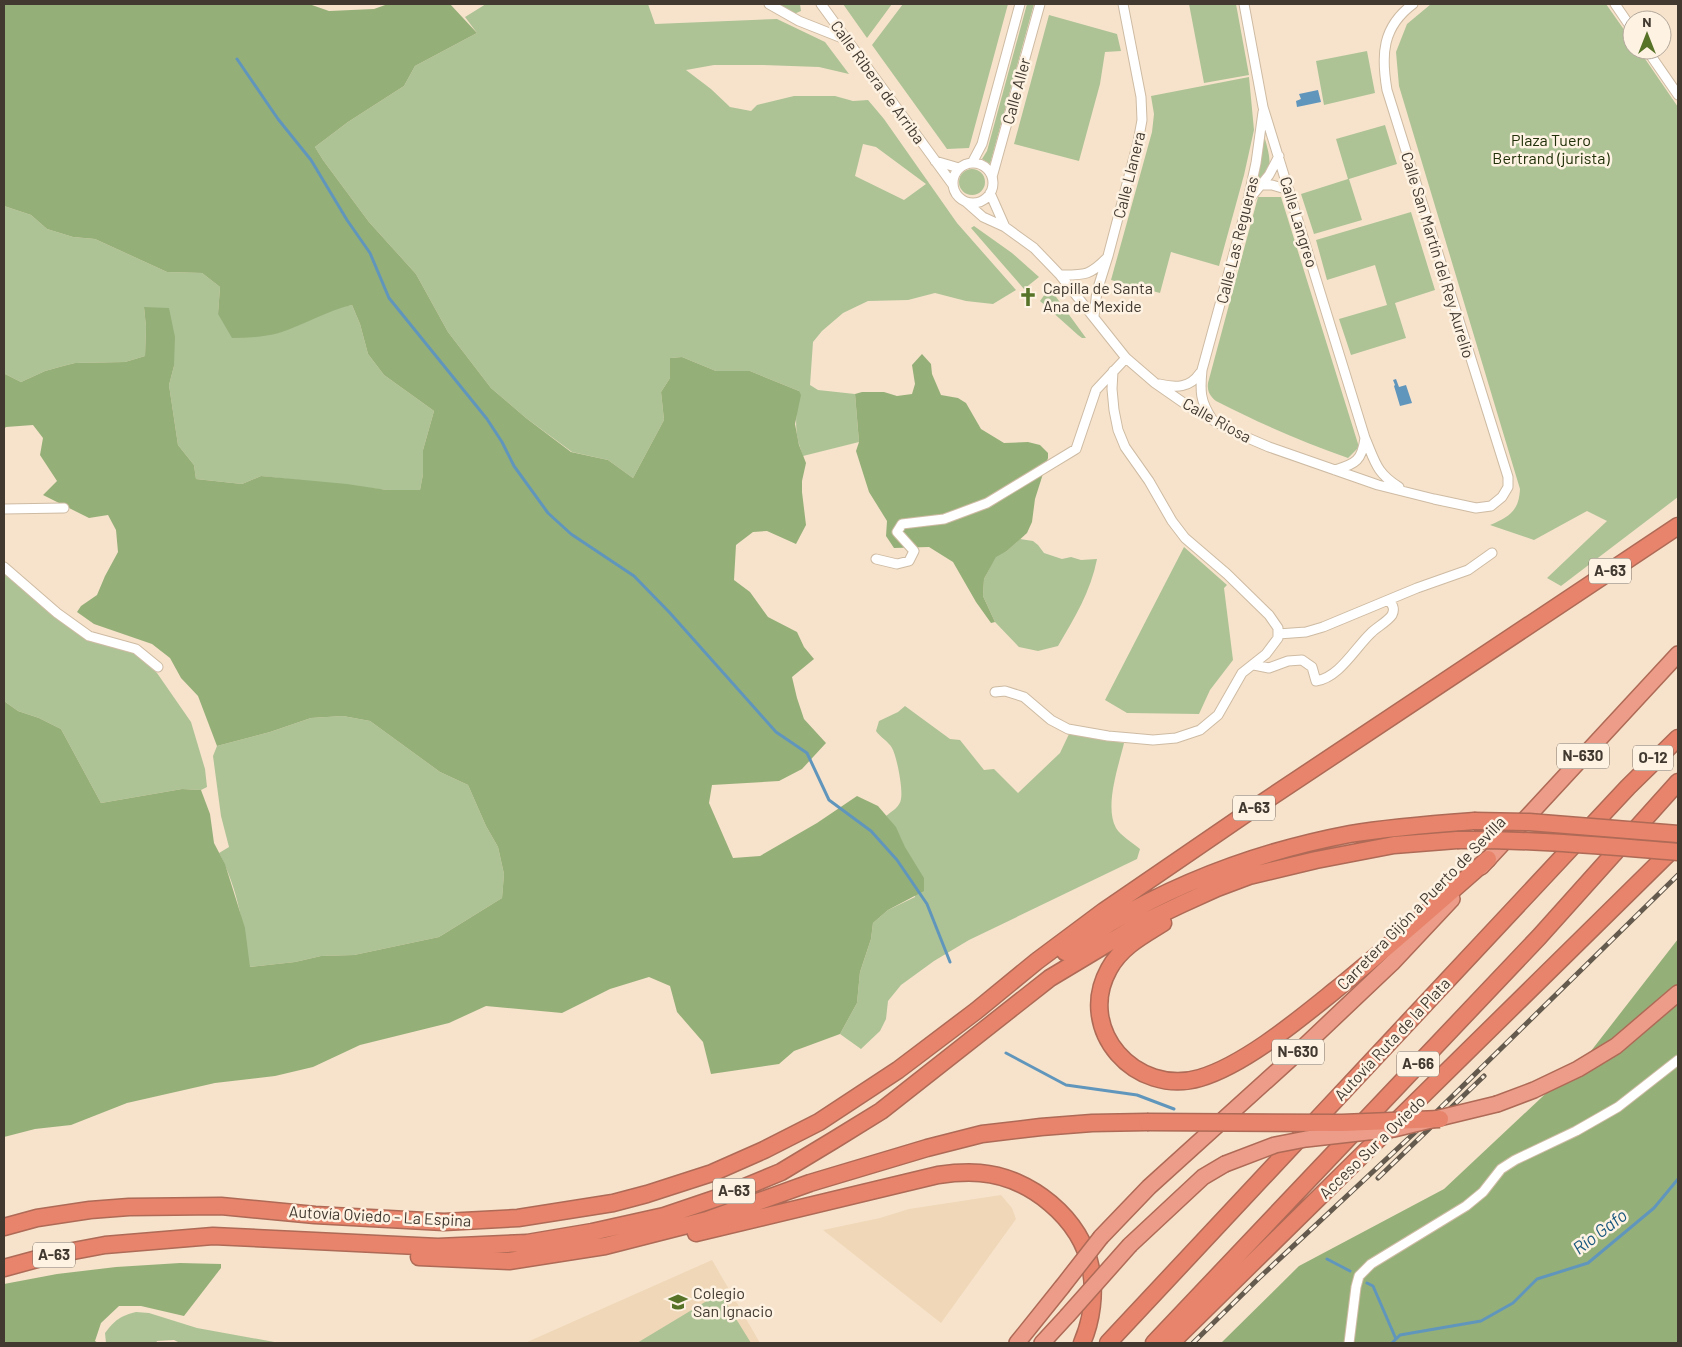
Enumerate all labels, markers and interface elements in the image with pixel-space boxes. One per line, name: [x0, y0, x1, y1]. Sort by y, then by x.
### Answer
north arrow: [1622, 10, 1672, 60]
text: N: [1642, 13, 1652, 30]
street label: Calle Ribera de Arriba: [827, 16, 930, 147]
street label: Calle Aller: [998, 55, 1034, 126]
street label: Calle Llanera: [1109, 129, 1148, 220]
park label: Plaza Tuero Bertrand (jurista): [1492, 130, 1610, 167]
street label: Calle San Martín del Rey Aurelio: [1398, 149, 1479, 360]
street label: Calle Las Regueras: [1211, 174, 1262, 306]
street label: Calle Langreo: [1277, 174, 1322, 270]
place label: Capilla de Santa Ana de Mexide: [1043, 278, 1153, 315]
church icon: Capilla de Santa Ana de Mexide: [1017, 286, 1039, 308]
street label: Calle Riosa: [1180, 393, 1255, 446]
road number: A-63: [1589, 558, 1631, 584]
road number: N-630: [1557, 744, 1609, 768]
road number: O-12: [1633, 746, 1673, 770]
road number: A-63: [1233, 796, 1275, 820]
street label: Carretera Gijón a Puerto de Sevilla: [1332, 812, 1509, 993]
street label: Autovía Ruta de la Plata: [1330, 973, 1453, 1104]
road number: N-630: [1272, 1040, 1324, 1064]
road number: A-66: [1397, 1052, 1439, 1076]
street label: Acceso Sur a Oviedo: [1315, 1091, 1429, 1202]
road number: A-63: [713, 1178, 755, 1204]
street label: Autovía Oviedo - La Espina: [288, 1201, 472, 1230]
water label: Río Gafo: [1568, 1204, 1631, 1259]
road number: A-63: [33, 1242, 75, 1268]
place label: Colegio San Ignacio: [693, 1283, 773, 1320]
school or university icon: Colegio San Ignacio: [667, 1291, 689, 1313]

